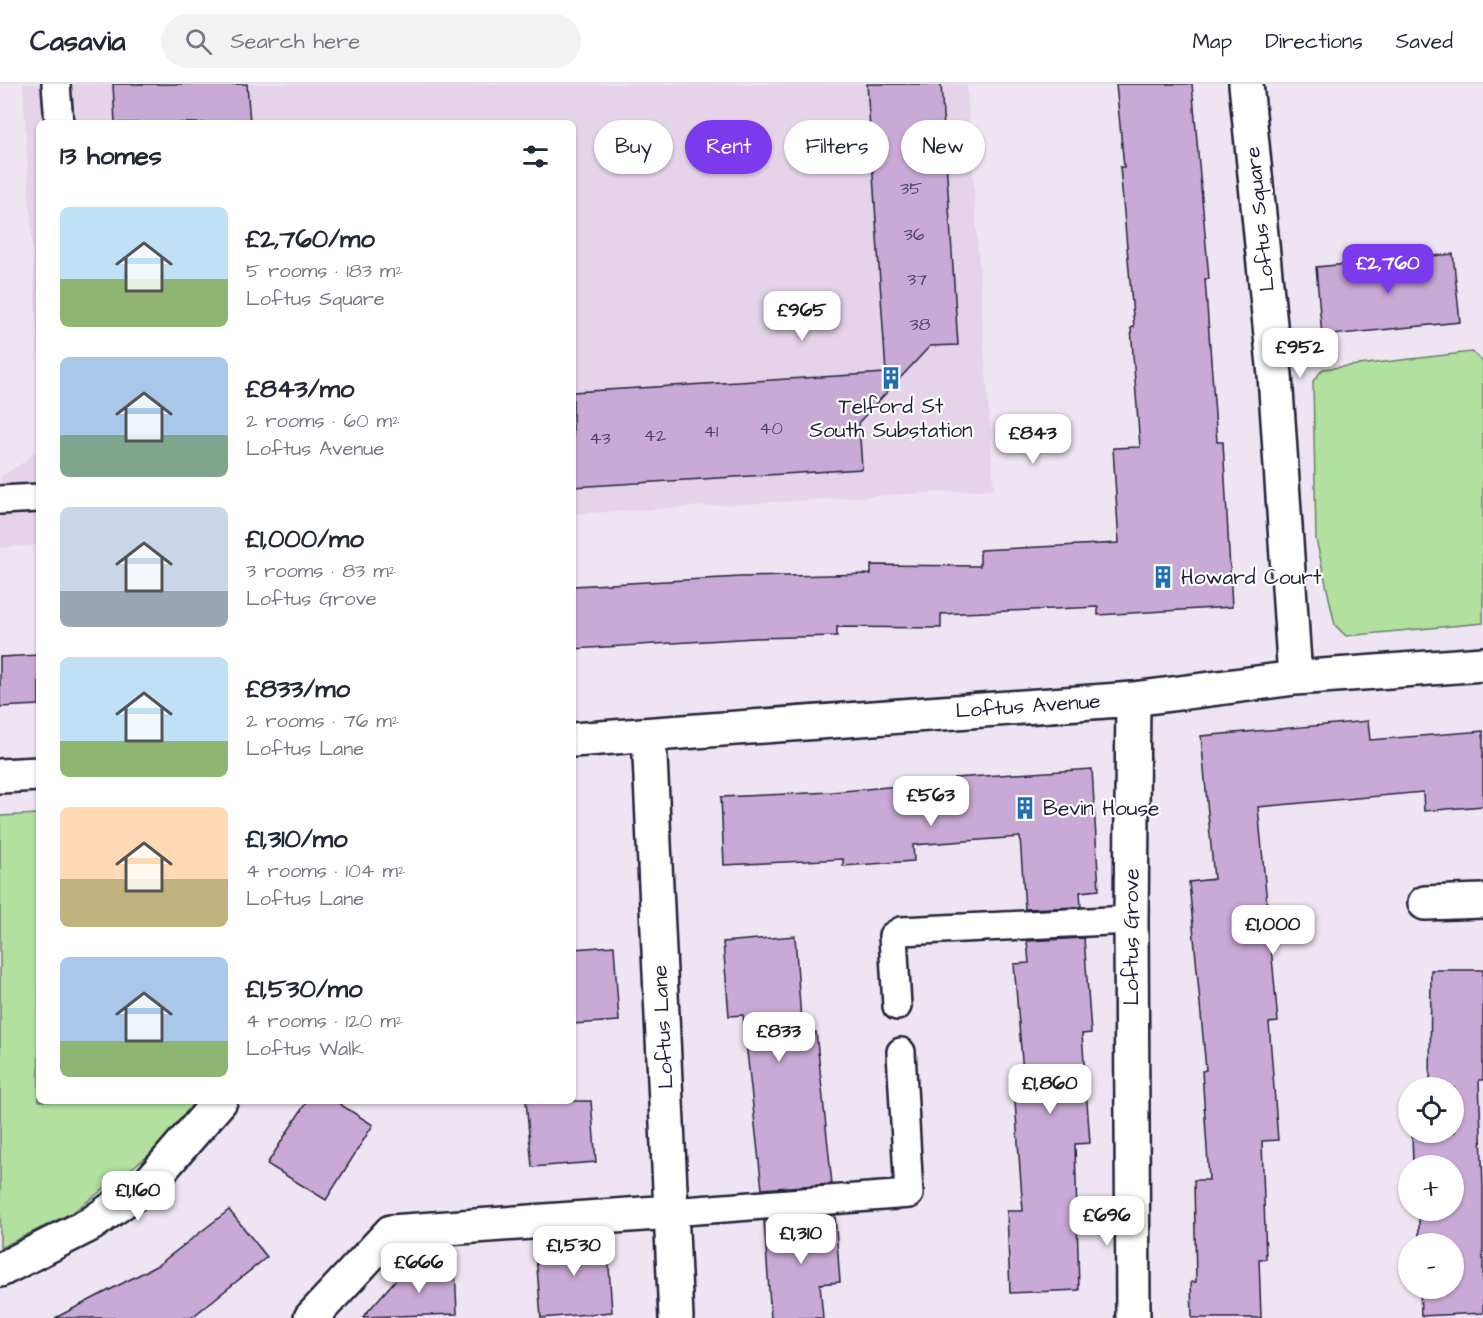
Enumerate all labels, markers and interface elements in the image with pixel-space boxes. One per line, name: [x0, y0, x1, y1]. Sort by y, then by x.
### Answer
search box: [161, 14, 581, 68]
text: Casavia: [30, 22, 125, 61]
icon: search: [182, 25, 215, 58]
text: Search here: [230, 26, 360, 57]
text: Map: [1192, 27, 1232, 56]
text: Directions: [1265, 27, 1363, 56]
text: Saved: [1396, 27, 1453, 56]
chip: Buy: [594, 120, 673, 174]
chip: Rent: [685, 120, 772, 174]
chip: Filters: [784, 120, 889, 174]
chip: New: [901, 120, 985, 174]
text: 13 homes: [60, 138, 162, 174]
icon: filters: [519, 140, 552, 173]
street label: Loftus Square: [1238, 145, 1282, 293]
house number: 35: [900, 176, 922, 201]
text: £2,760/mo: [246, 221, 375, 257]
house number: 36: [904, 222, 924, 247]
icon: home: [108, 231, 180, 303]
pin: £2,760: [1339, 244, 1437, 295]
text: £2,760: [1356, 249, 1420, 277]
text: 5 rooms · 183 m²: [246, 257, 403, 285]
house number: 37: [907, 267, 927, 292]
text: Loftus Square: [246, 285, 385, 313]
pin: £965: [766, 291, 838, 342]
text: £965: [778, 296, 826, 324]
house number: 38: [910, 312, 931, 337]
pin: £952: [1264, 328, 1336, 379]
text: £952: [1276, 333, 1324, 361]
building icon: Telford St South Substation: [878, 365, 904, 391]
text: £843/mo: [246, 371, 355, 407]
icon: home: [108, 381, 180, 453]
place label: Telford St South Substation: [810, 392, 972, 445]
text: 2 rooms · 60 m²: [246, 407, 400, 435]
pin: £843: [997, 414, 1069, 465]
house number: 40: [759, 416, 783, 441]
house number: 41: [704, 419, 718, 444]
text: £843: [1009, 419, 1057, 447]
house number: 42: [644, 423, 667, 448]
house number: 43: [589, 426, 611, 451]
text: Loftus Avenue: [246, 435, 384, 463]
text: £1,000/mo: [246, 521, 364, 557]
icon: home: [108, 531, 180, 603]
text: 3 rooms · 83 m²: [246, 557, 396, 585]
place label: Howard Court: [1181, 563, 1322, 592]
building icon: Howard Court: [1150, 564, 1176, 590]
text: Loftus Grove: [246, 585, 377, 613]
text: £833/mo: [246, 671, 350, 707]
icon: home: [108, 681, 180, 753]
street label: Loftus Avenue: [955, 686, 1101, 726]
text: 2 rooms · 76 m²: [246, 707, 399, 735]
text: Loftus Lane: [246, 735, 364, 763]
pin: £563: [895, 776, 967, 827]
text: £563: [907, 781, 955, 809]
place label: Bevin House: [1043, 794, 1159, 823]
building icon: Bevin House: [1012, 795, 1038, 821]
text: £1,310/mo: [246, 821, 348, 857]
icon: home: [108, 831, 180, 903]
text: 4 rooms · 104 m²: [246, 857, 405, 885]
street label: Loftus Grove: [1117, 868, 1146, 1006]
text: Loftus Lane: [246, 885, 364, 913]
pin: £1,000: [1224, 905, 1322, 956]
text: £1,000: [1246, 910, 1300, 938]
street label: Loftus Lane: [645, 964, 681, 1090]
text: £1,530/mo: [246, 971, 363, 1007]
icon: home: [108, 981, 180, 1053]
text: 4 rooms · 120 m²: [246, 1007, 403, 1035]
pin: £833: [743, 1012, 815, 1063]
text: £833: [757, 1017, 801, 1045]
text: Loftus Walk: [246, 1035, 364, 1063]
pin: £1,860: [1001, 1064, 1099, 1115]
text: £1,860: [1022, 1069, 1078, 1097]
map controls: [1398, 1077, 1464, 1299]
button: locate: [1398, 1077, 1464, 1143]
button: +: [1398, 1155, 1464, 1221]
pin: £1,160: [89, 1171, 187, 1222]
text: £1,160: [116, 1176, 160, 1204]
pin: £696: [1071, 1196, 1143, 1247]
text: £696: [1083, 1201, 1131, 1229]
pin: £1,310: [752, 1214, 850, 1265]
text: £1,310: [780, 1219, 822, 1247]
pin: £1,530: [525, 1226, 623, 1277]
text: £1,530: [547, 1231, 601, 1259]
button: −: [1398, 1233, 1464, 1299]
pin: £666: [383, 1243, 455, 1294]
text: £666: [395, 1248, 443, 1276]

